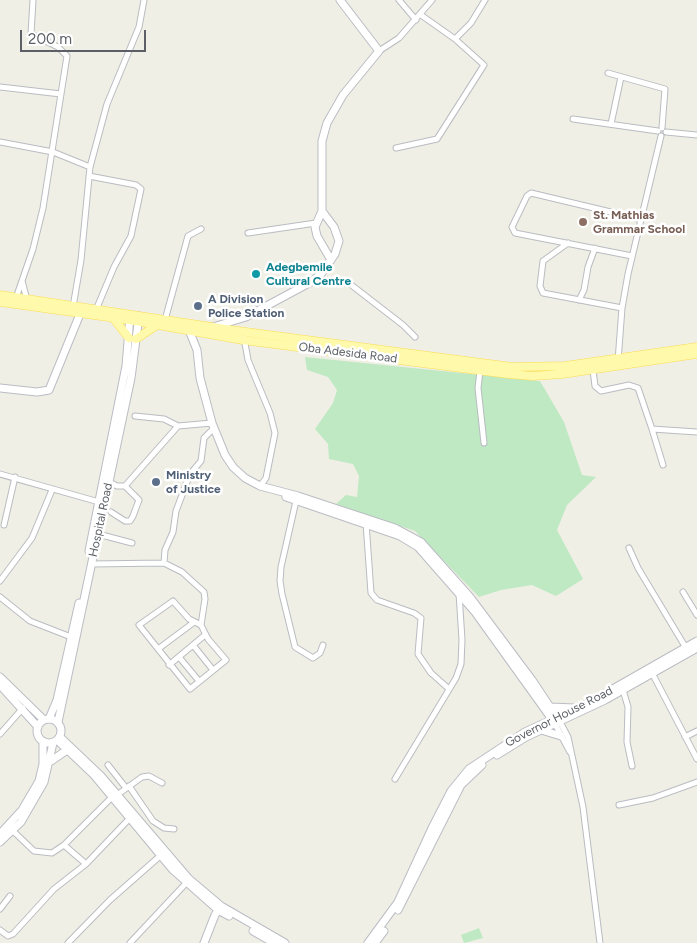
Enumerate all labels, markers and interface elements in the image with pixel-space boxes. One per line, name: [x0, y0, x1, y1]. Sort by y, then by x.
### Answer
scale bar: [22, 20, 149, 52]
text: 200 m: [28, 30, 72, 48]
place label: St. Mathias Grammar School: [593, 208, 685, 236]
marker: St. Mathias Grammar School: [577, 216, 589, 228]
place label: Adegbemile Cultural Centre: [266, 260, 351, 288]
marker: Adegbemile Cultural Centre: [250, 268, 262, 280]
place label: A Division Police Station: [208, 292, 284, 320]
marker: A Division Police Station: [192, 300, 204, 312]
street label: Oba Adesida Road: [298, 340, 398, 366]
place label: Ministry of Justice: [166, 468, 221, 496]
marker: Ministry of Justice: [150, 476, 162, 488]
street label: Hospital Road: [86, 482, 116, 558]
street label: Governor House Road: [503, 684, 615, 750]

